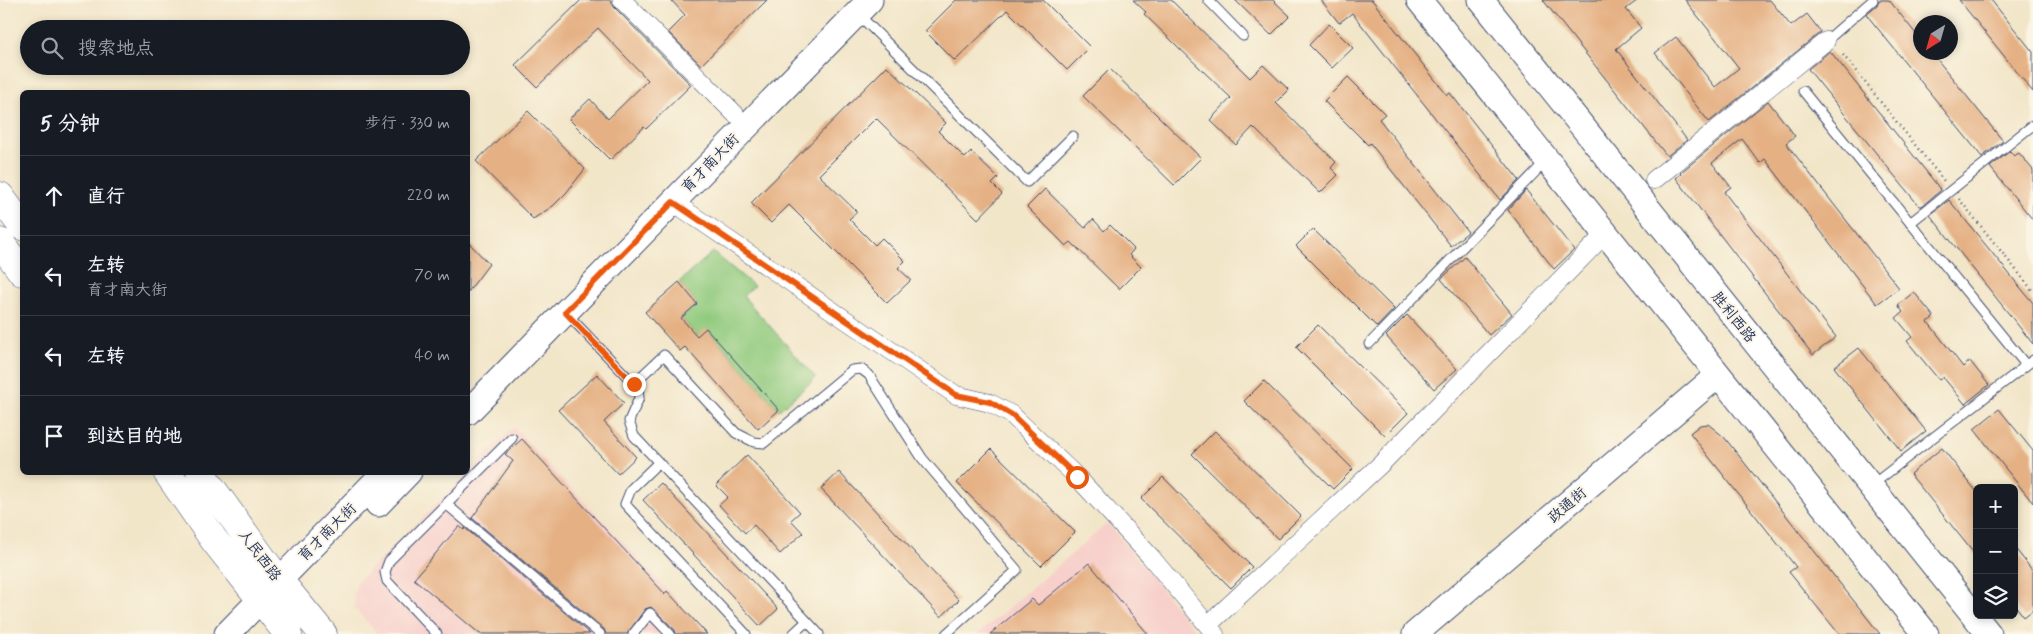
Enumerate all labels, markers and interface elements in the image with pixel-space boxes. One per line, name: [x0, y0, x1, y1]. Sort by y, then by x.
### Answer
north arrow: [1913, 15, 1958, 60]
search box: [20, 20, 470, 75]
icon: search: [38, 34, 66, 62]
text: 搜索地点: [78, 36, 154, 61]
text: 5 分钟: [40, 110, 100, 138]
text: 步行 · 330 m: [365, 113, 450, 134]
street label: 育才南大街: [677, 130, 744, 198]
icon: ahead: [40, 182, 68, 210]
text: 直行: [87, 184, 125, 209]
text: 220 m: [407, 185, 450, 206]
text: 左转: [87, 253, 125, 278]
icon: left: [40, 262, 68, 290]
text: 70 m: [414, 265, 450, 286]
text: 育才南大街: [87, 280, 167, 301]
street label: 胜利西路: [1707, 288, 1760, 347]
icon: left: [40, 342, 68, 370]
text: 左转: [87, 344, 125, 369]
text: 40 m: [414, 345, 450, 366]
route end: [623, 373, 646, 396]
icon: arrive: [40, 422, 68, 450]
text: 到达目的地: [87, 424, 182, 449]
route start: [1066, 466, 1089, 489]
street label: 政通街: [1544, 483, 1591, 528]
map controls: [1973, 484, 2018, 619]
button: +: [1973, 484, 2018, 529]
street label: 育才南大街: [294, 499, 361, 566]
street label: 人民西路: [233, 526, 285, 586]
button: −: [1973, 529, 2018, 574]
button: layers: [1973, 574, 2018, 619]

